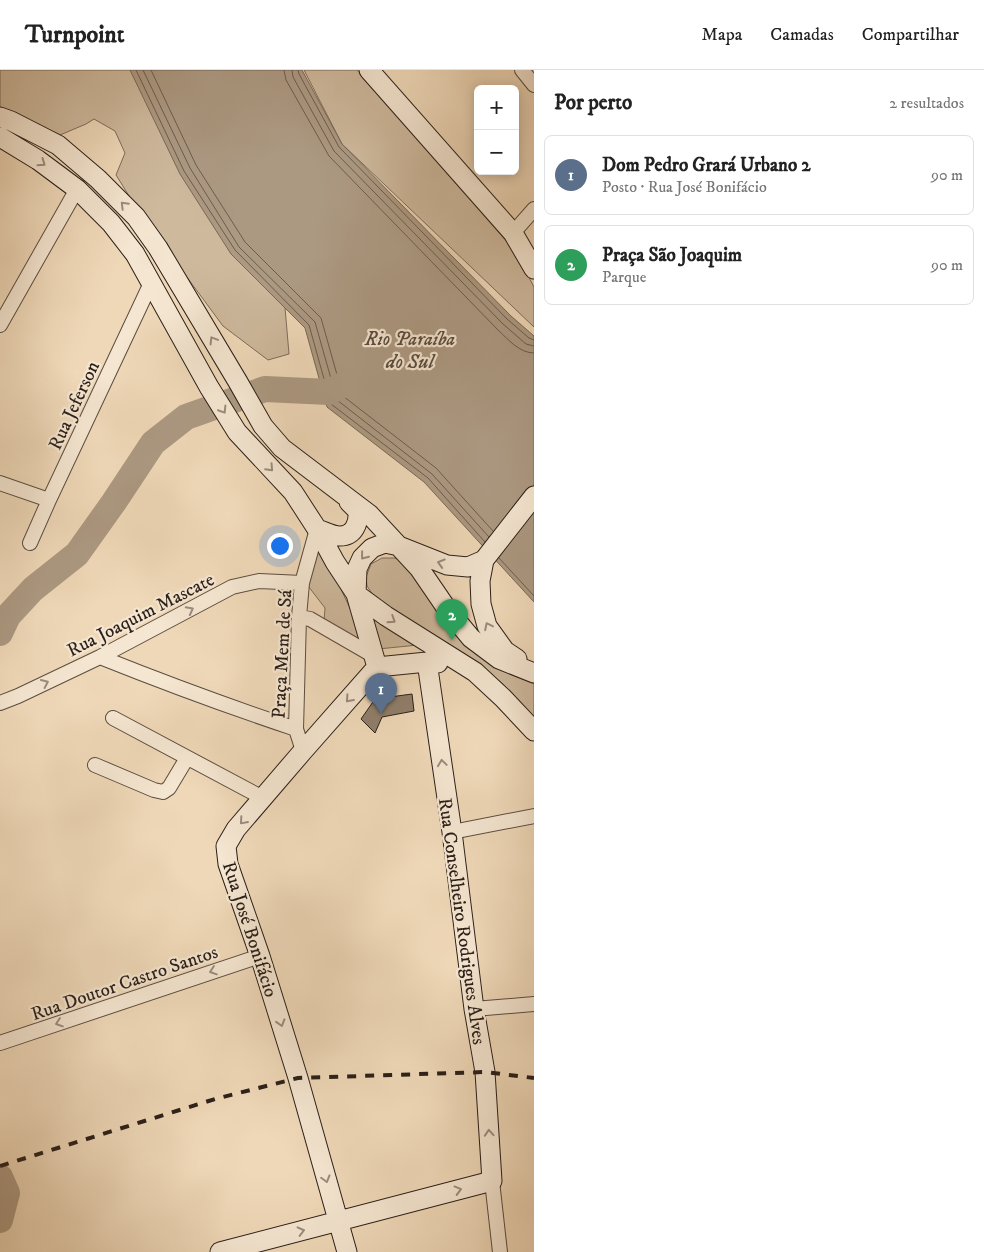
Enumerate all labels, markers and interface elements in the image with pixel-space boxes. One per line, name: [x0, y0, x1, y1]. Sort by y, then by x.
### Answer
text: Turnpoint: [25, 20, 124, 50]
text: Mapa: [702, 24, 742, 46]
text: Camadas: [770, 24, 834, 46]
text: Compartilhar: [862, 24, 959, 46]
map controls: [474, 85, 519, 175]
button: +: [474, 85, 519, 130]
text: Por perto: [554, 90, 632, 116]
text: 2 resultados: [889, 93, 964, 113]
button: −: [474, 130, 519, 175]
text: Dom Pedro Grará Urbano 2: [602, 154, 811, 177]
one-way arrow: [36, 157, 45, 166]
text: 1: [568, 165, 574, 185]
text: 90 m: [931, 165, 963, 185]
text: Posto · Rua José Bonifácio: [602, 177, 767, 197]
one-way arrow: [121, 201, 130, 210]
text: Praça São Joaquim: [602, 244, 742, 267]
text: 2: [567, 255, 575, 275]
text: 90 m: [931, 255, 963, 275]
text: Parque: [602, 267, 646, 287]
water label: Rio Paraíba do Sul: [364, 327, 455, 375]
one-way arrow: [209, 337, 219, 346]
street label: Rua Jeferson: [44, 357, 105, 454]
one-way arrow: [217, 404, 227, 413]
one-way arrow: [264, 463, 273, 472]
your location: [267, 533, 293, 559]
one-way arrow: [361, 551, 370, 560]
one-way arrow: [437, 558, 445, 568]
street label: Rua Joaquim Mascate: [63, 568, 219, 663]
street label: Praça Mem de Sá: [268, 589, 297, 719]
pin: 2: [436, 599, 468, 640]
one-way arrow: [184, 606, 193, 616]
one-way arrow: [387, 614, 396, 623]
one-way arrow: [485, 622, 495, 631]
pin: 1: [365, 673, 397, 714]
one-way arrow: [40, 679, 49, 690]
one-way arrow: [346, 693, 355, 702]
one-way arrow: [437, 759, 447, 768]
street label: Rua Conselheiro Rodrigues Alves: [433, 796, 490, 1046]
one-way arrow: [239, 816, 248, 825]
street label: Rua José Bonifácio: [217, 859, 282, 1000]
street label: Rua Doutor Castro Santos: [28, 941, 221, 1026]
one-way arrow: [210, 966, 218, 976]
one-way arrow: [56, 1017, 64, 1027]
one-way arrow: [275, 1018, 285, 1026]
one-way arrow: [483, 1128, 494, 1136]
one-way arrow: [321, 1174, 331, 1182]
one-way arrow: [453, 1186, 462, 1196]
one-way arrow: [296, 1227, 304, 1237]

